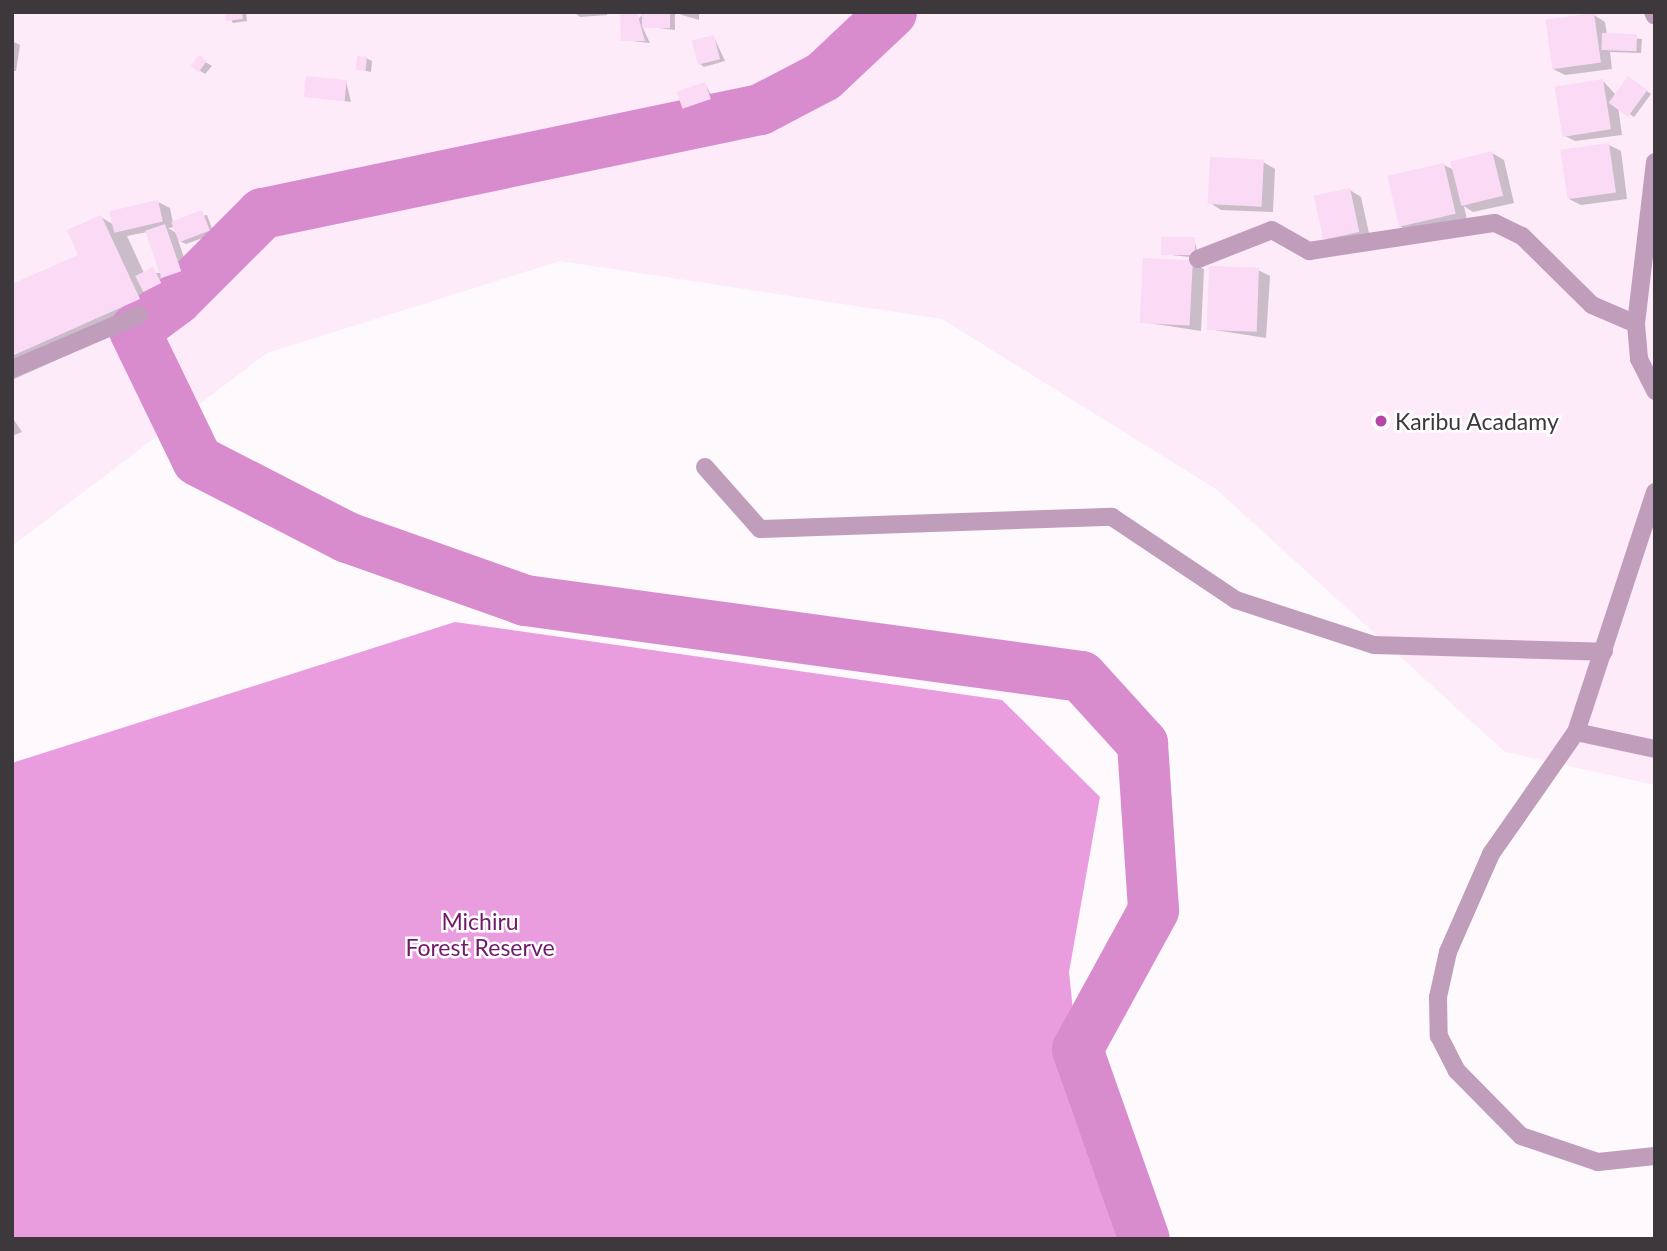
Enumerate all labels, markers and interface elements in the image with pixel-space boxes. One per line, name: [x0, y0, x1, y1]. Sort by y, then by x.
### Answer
place label: Karibu Acadamy: [1395, 407, 1560, 435]
marker: Karibu Acadamy: [1373, 413, 1389, 429]
park label: Michiru Forest Reserve: [405, 907, 555, 961]

